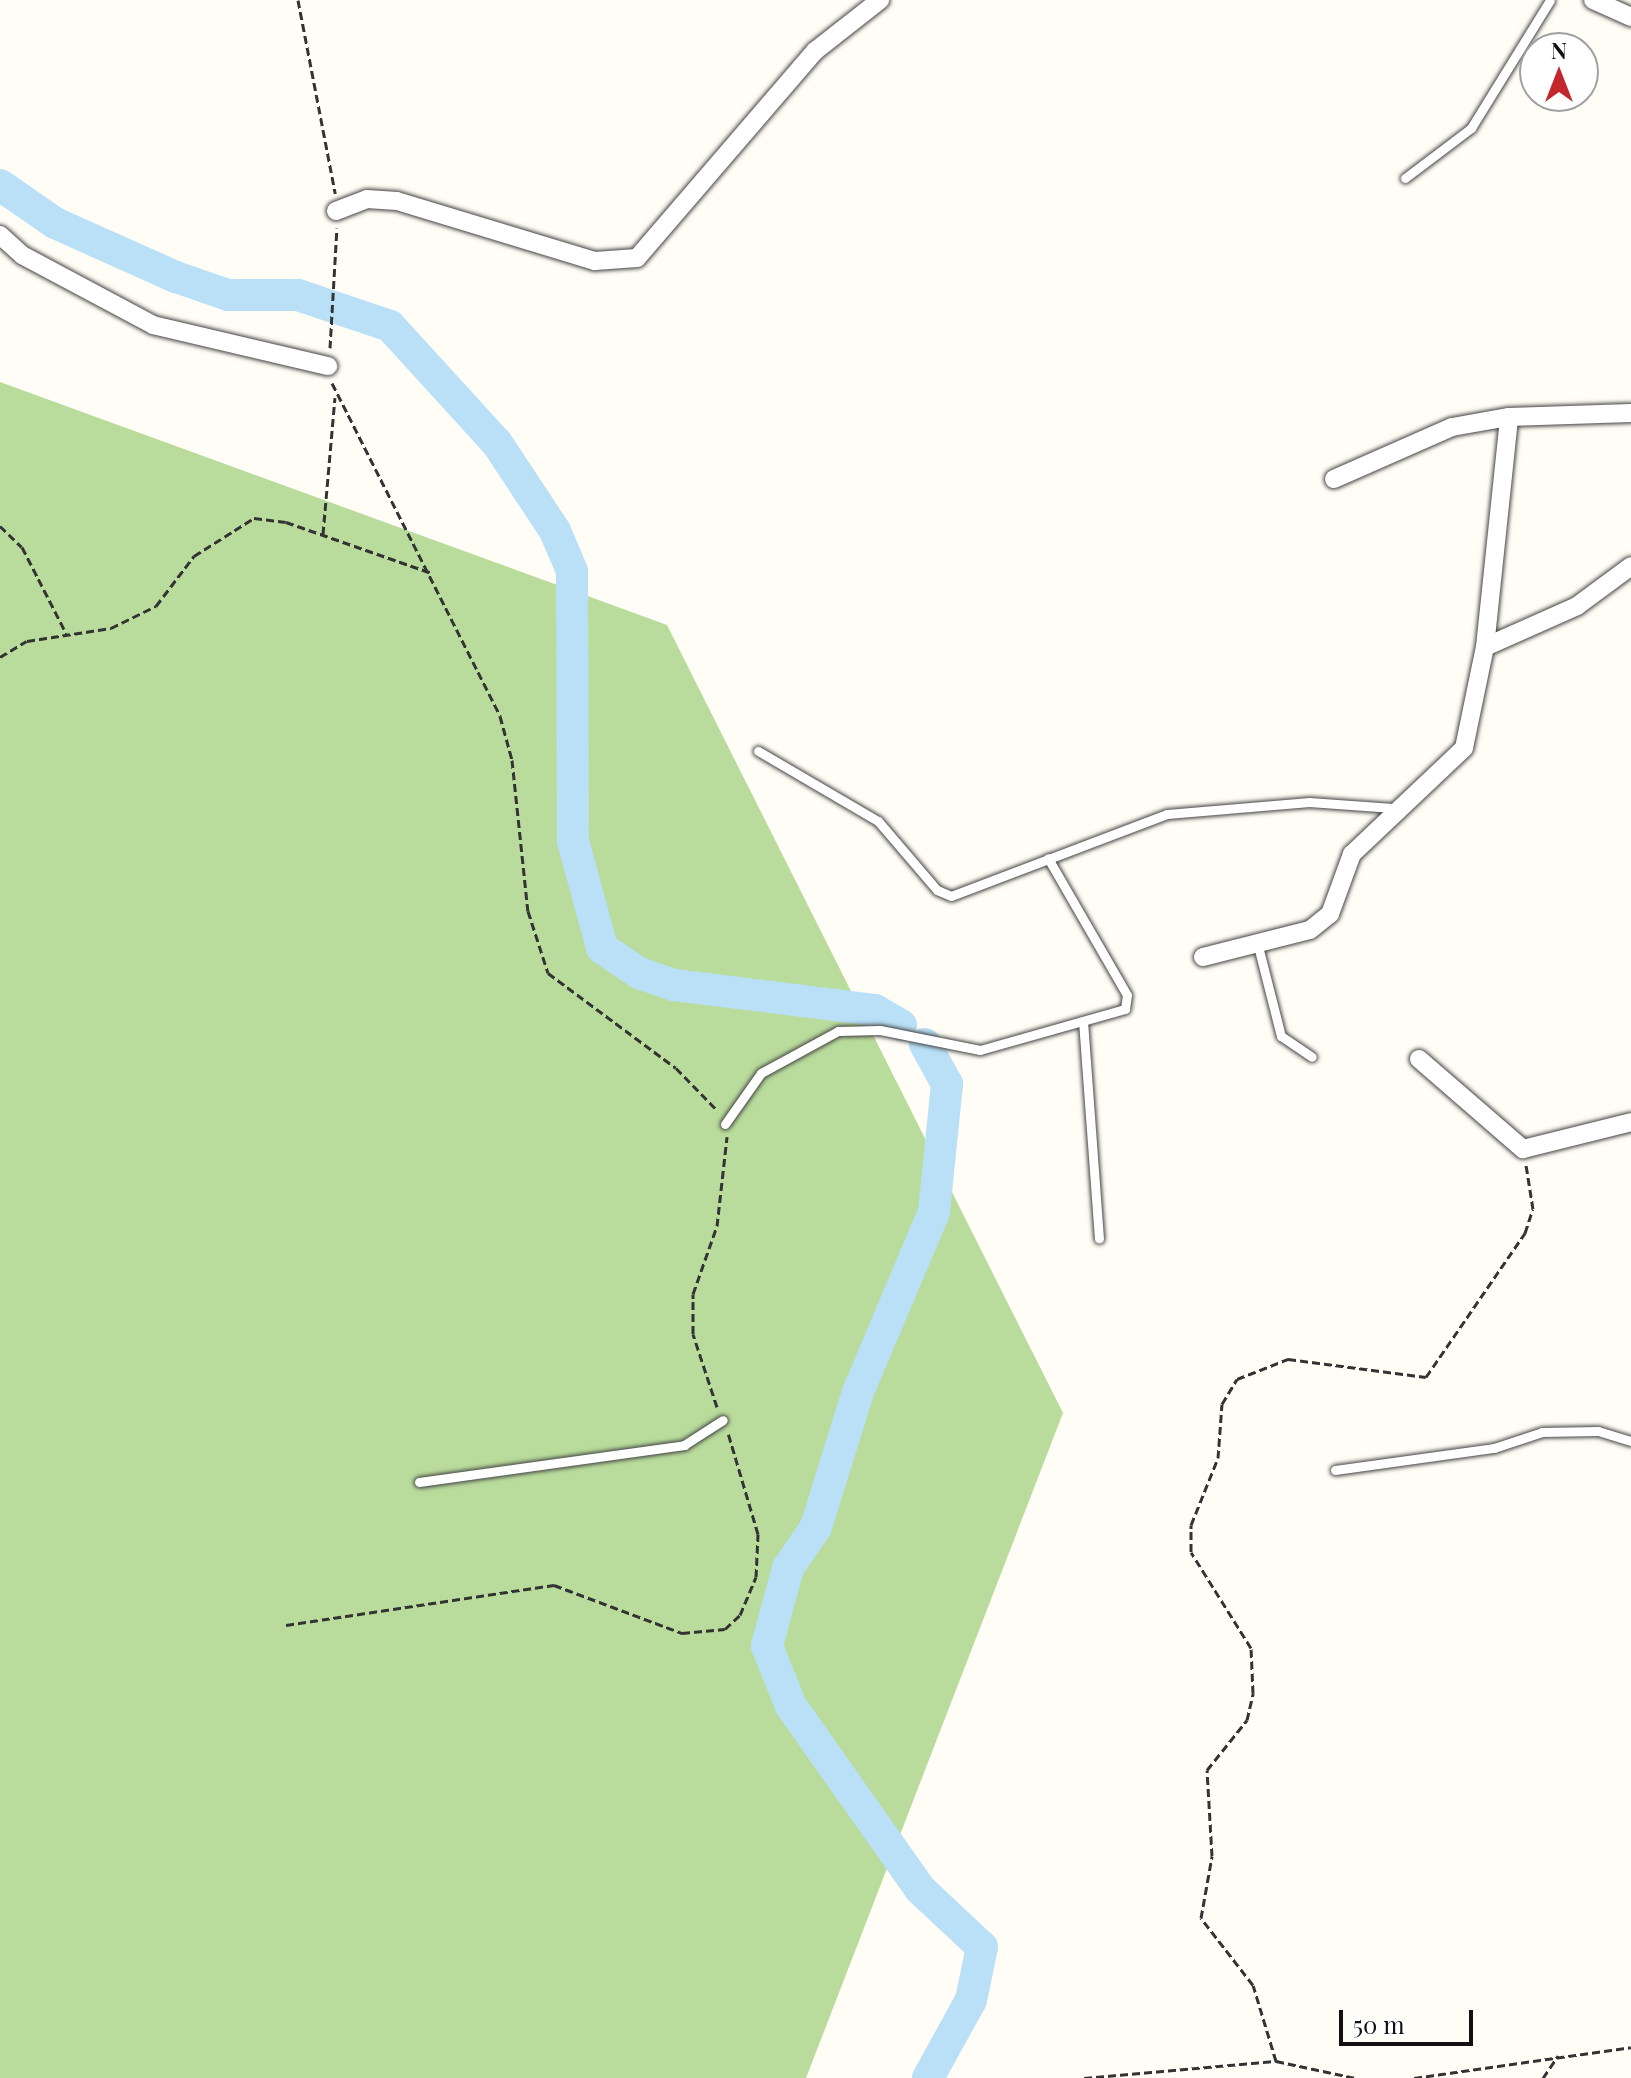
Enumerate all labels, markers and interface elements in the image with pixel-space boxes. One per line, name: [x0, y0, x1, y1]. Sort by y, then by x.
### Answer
north arrow: [1519, 32, 1599, 112]
text: N: [1551, 35, 1567, 65]
scale bar: [1343, 1994, 1477, 2044]
text: 50 m: [1353, 2008, 1405, 2040]

